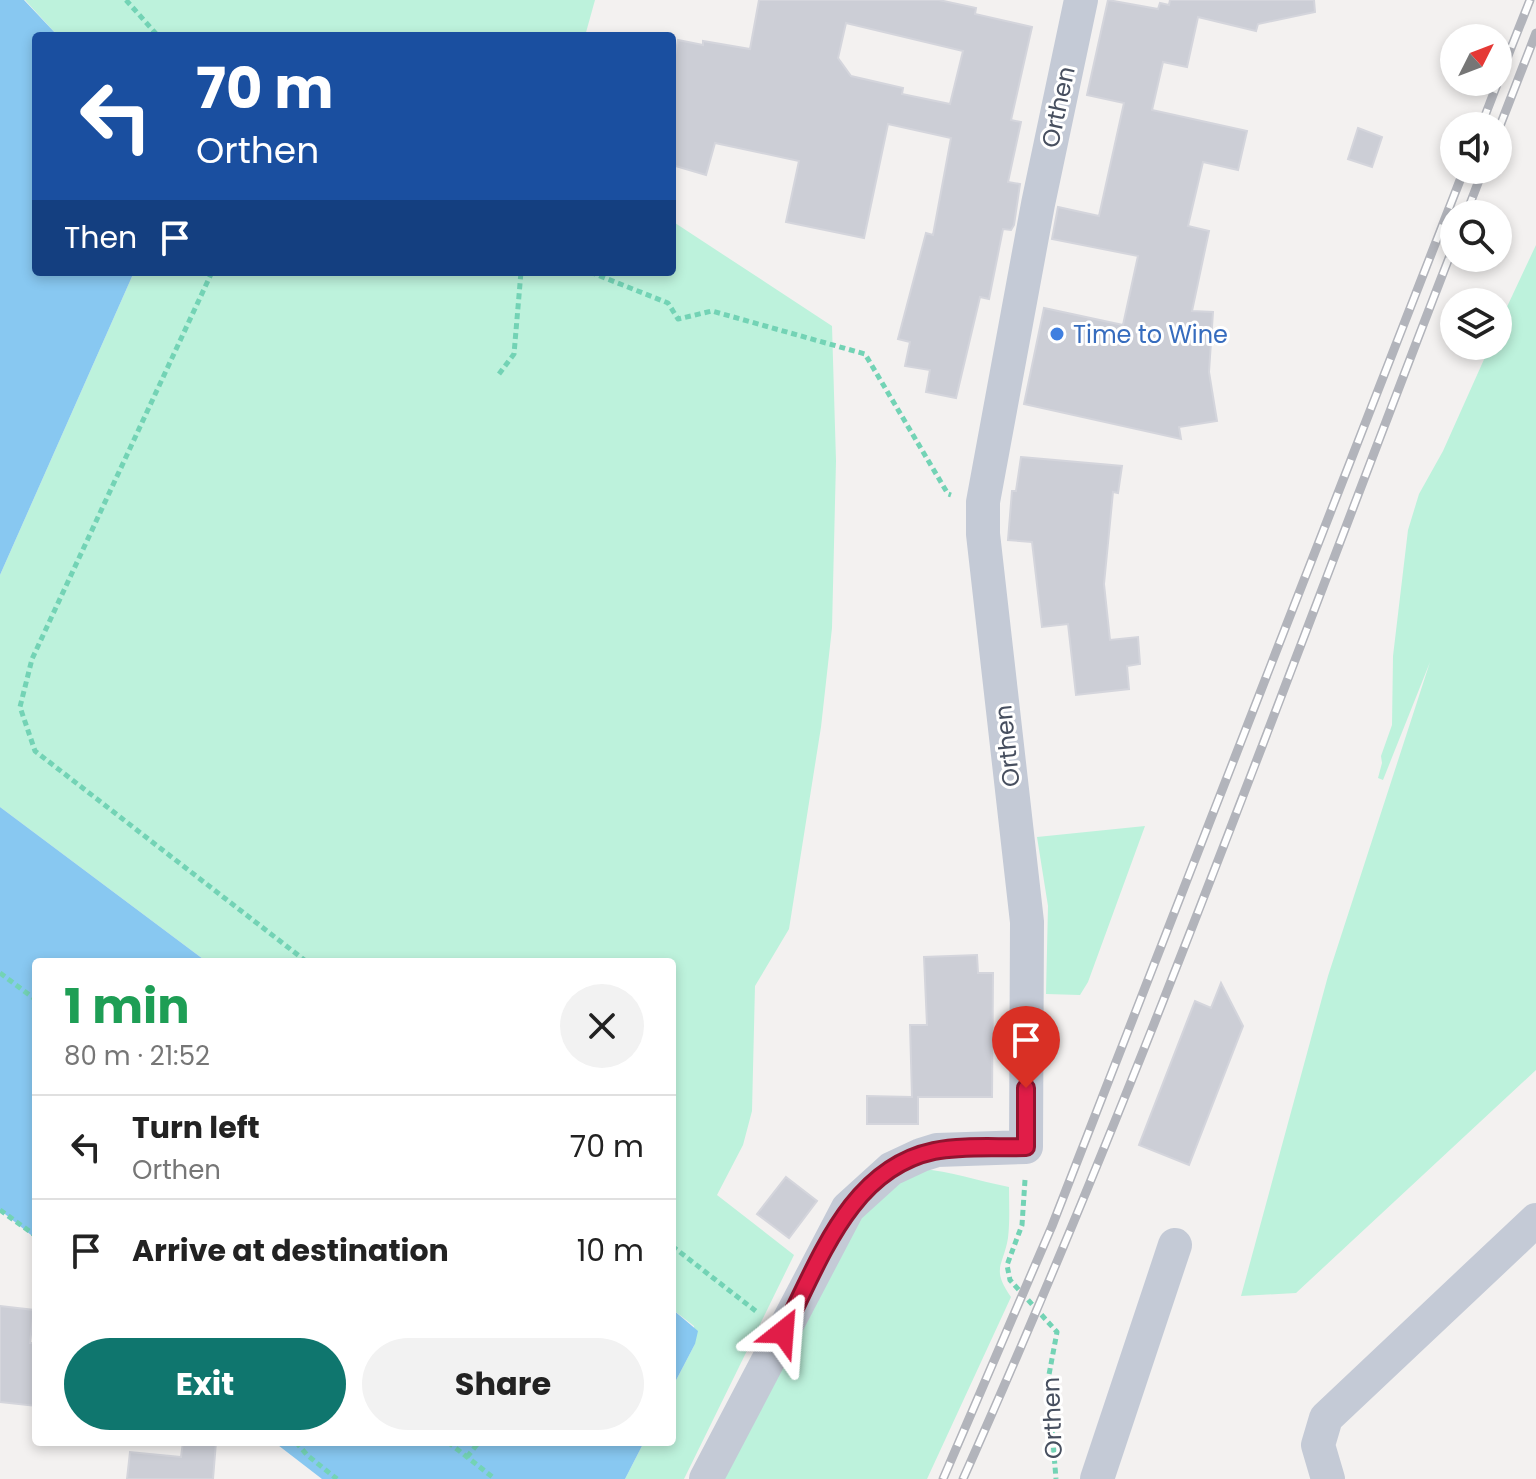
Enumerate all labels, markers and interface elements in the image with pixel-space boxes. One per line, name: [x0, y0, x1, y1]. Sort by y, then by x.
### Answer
north arrow: [1440, 24, 1512, 96]
map controls: [1440, 24, 1512, 360]
text: 70 m: [196, 49, 334, 128]
street label: Orthen: [1033, 63, 1083, 151]
icon: left: [64, 64, 168, 168]
button: sound: [1440, 112, 1512, 184]
text: Orthen: [196, 125, 319, 176]
button: search: [1440, 200, 1512, 272]
text: Then: [64, 216, 137, 259]
icon: arrive: [153, 216, 197, 260]
button: layers: [1440, 288, 1512, 360]
place label: Time to Wine: [1073, 318, 1228, 351]
marker: Time to Wine: [1048, 325, 1066, 343]
street label: Orthen: [986, 703, 1028, 789]
text: 1 min: [64, 973, 190, 1040]
button: close: [560, 984, 644, 1068]
pin: [992, 1006, 1060, 1088]
icon: arrive: [1004, 1018, 1048, 1062]
text: 80 m · 21:52: [64, 1038, 210, 1074]
text: Turn left: [132, 1106, 260, 1149]
icon: left: [64, 1125, 108, 1169]
text: 70 m: [570, 1125, 644, 1168]
text: Orthen: [132, 1152, 221, 1188]
icon: arrive: [64, 1229, 108, 1273]
text: Arrive at destination: [132, 1229, 449, 1272]
text: 10 m: [577, 1229, 644, 1272]
position arrow: [741, 1290, 825, 1374]
button: Exit: [64, 1338, 346, 1430]
button: Share: [362, 1338, 644, 1430]
street label: Orthen: [1034, 1376, 1070, 1460]

